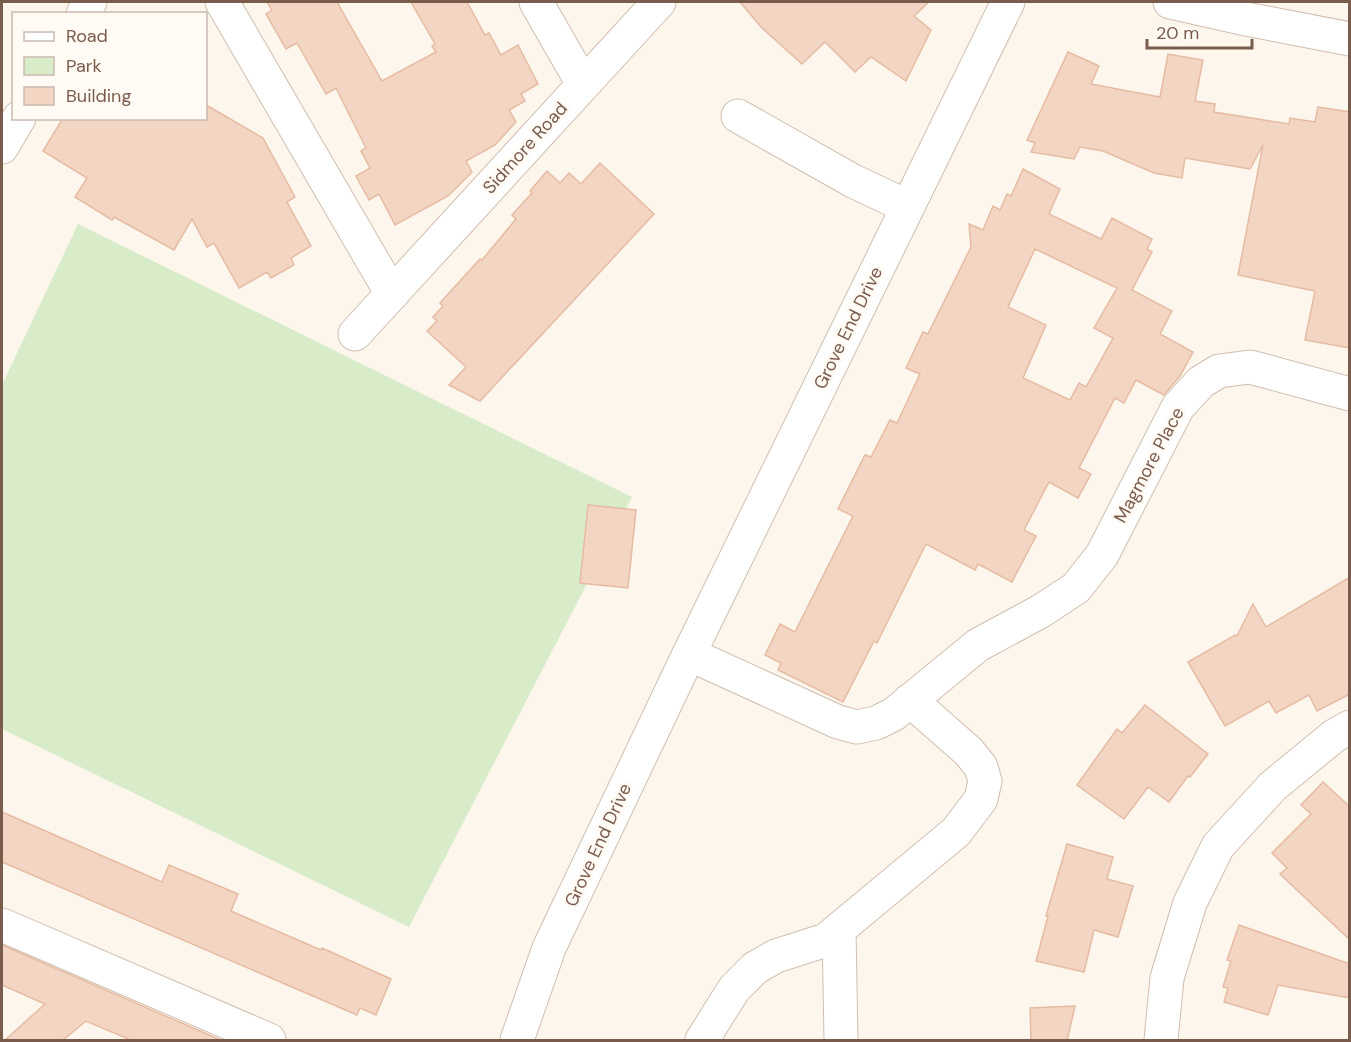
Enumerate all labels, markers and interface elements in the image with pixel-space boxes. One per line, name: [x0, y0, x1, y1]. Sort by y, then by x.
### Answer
legend: [12, 12, 207, 120]
scale bar: [1147, 12, 1252, 50]
text: 20 m: [1156, 21, 1199, 45]
text: Road: [66, 24, 108, 48]
text: Park: [66, 54, 102, 78]
text: Building: [66, 84, 131, 108]
street label: Sidmore Road: [477, 97, 573, 199]
street label: Grove End Drive: [808, 263, 888, 393]
street label: Magmore Place: [1108, 403, 1190, 527]
street label: Grove End Drive: [559, 779, 637, 911]

